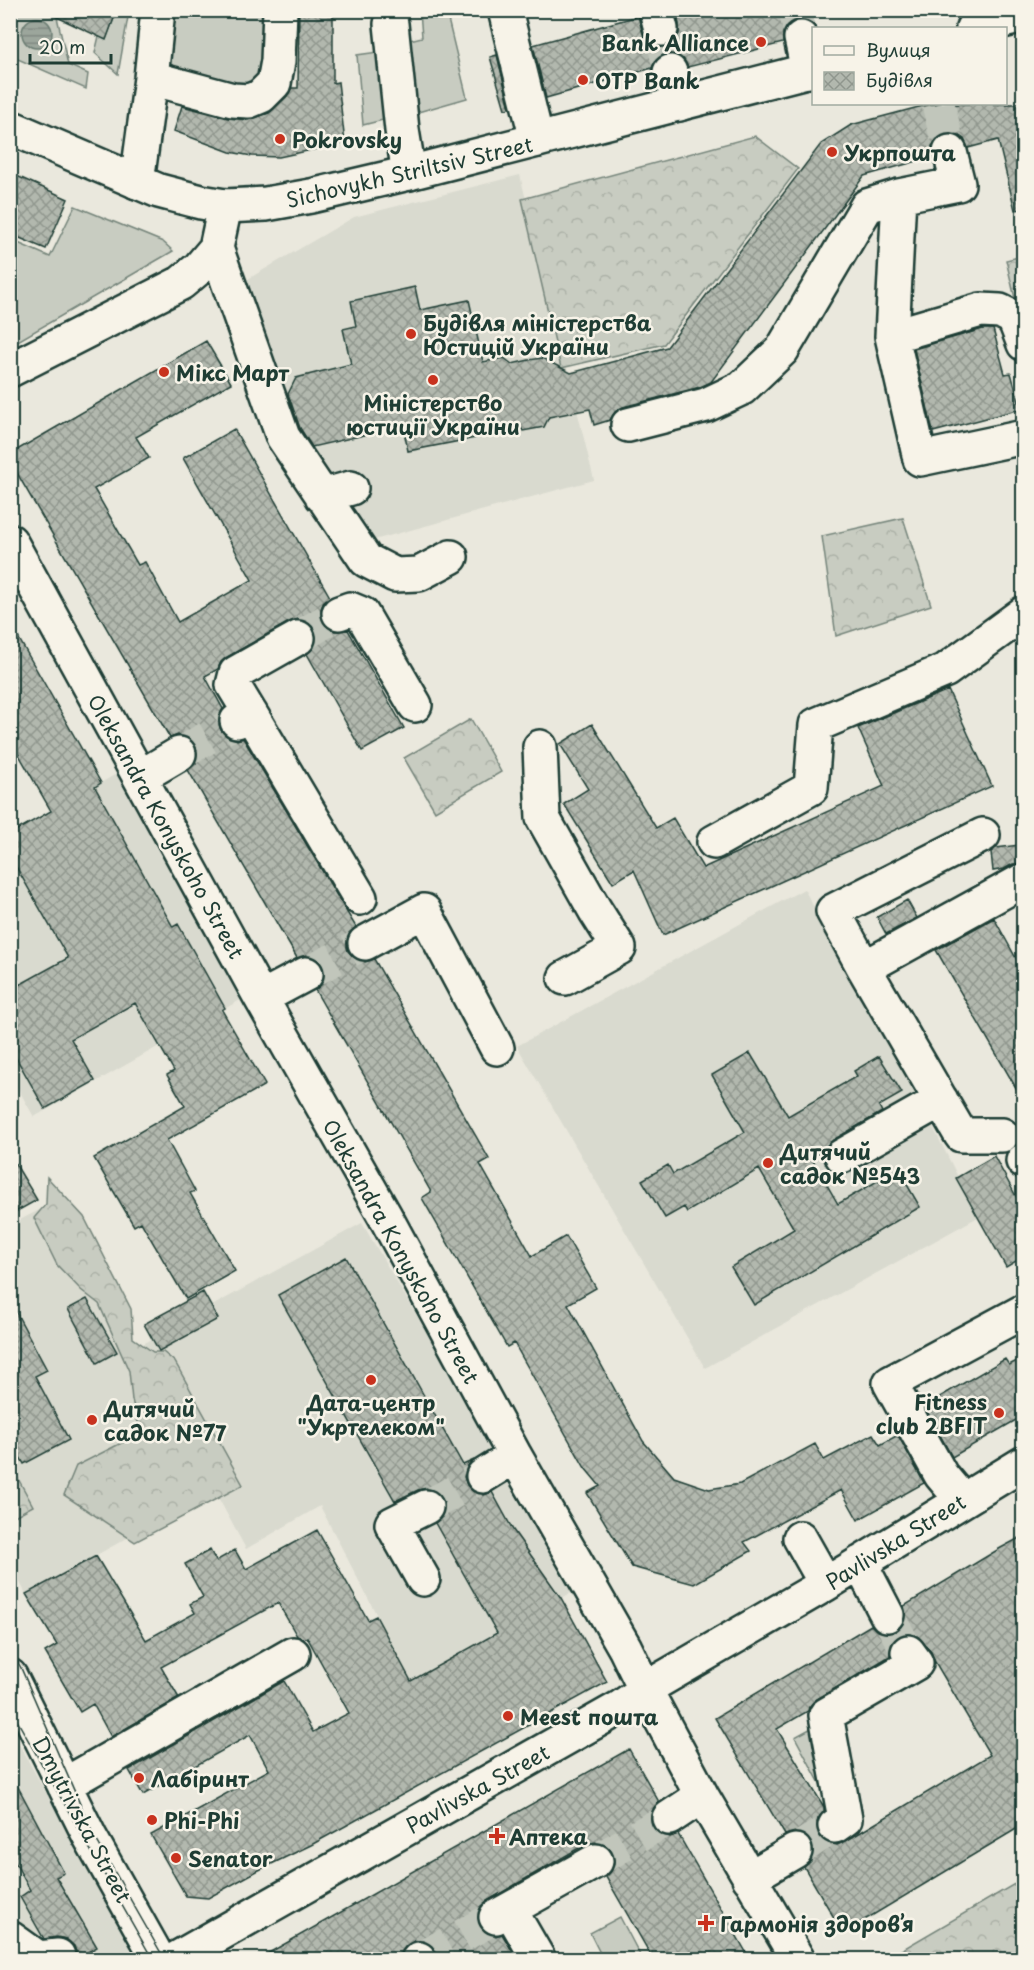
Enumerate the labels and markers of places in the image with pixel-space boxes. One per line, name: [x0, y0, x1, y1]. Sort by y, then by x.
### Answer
place label: Bank Alliance: [601, 26, 749, 58]
marker: Bank Alliance: [754, 35, 768, 49]
place label: OTP Bank: [595, 64, 700, 96]
marker: OTP Bank: [576, 73, 590, 87]
place label: Pokrovsky: [292, 123, 402, 155]
marker: Pokrovsky: [273, 132, 287, 146]
place label: Укрпошта: [843, 136, 956, 168]
marker: Укрпошта: [825, 145, 839, 159]
place label: Будівля міністерства Юстицій України: [423, 306, 652, 362]
marker: Будівля міністерства Юстицій України: [404, 327, 418, 341]
place label: Мікс Март: [176, 356, 290, 388]
marker: Мікс Март: [157, 365, 171, 379]
marker: Міністерство юстиції України: [426, 373, 440, 387]
place label: Міністерство юстиції України: [346, 386, 520, 442]
place label: Дитячий садок №543: [779, 1135, 920, 1191]
marker: Дитячий садок №543: [761, 1156, 775, 1170]
marker: Дата-центр "Укртелеком": [364, 1373, 378, 1387]
place label: Fitness club 2BFIT: [876, 1385, 988, 1441]
place label: Дата-центр "Укртелеком": [297, 1386, 445, 1442]
place label: Дитячий садок №77: [103, 1392, 226, 1448]
marker: Fitness club 2BFIT: [992, 1406, 1006, 1420]
marker: Дитячий садок №77: [85, 1413, 99, 1427]
place label: Meest пошта: [520, 1700, 659, 1732]
marker: Meest пошта: [501, 1709, 515, 1723]
place label: Лабіринт: [151, 1762, 249, 1794]
marker: Лабіринт: [132, 1771, 146, 1785]
place label: Phi-Phi: [164, 1804, 240, 1836]
marker: Phi-Phi: [145, 1813, 159, 1827]
place label: Аптека: [509, 1820, 588, 1852]
marker: Аптека: [490, 1829, 504, 1843]
place label: Senator: [188, 1842, 273, 1874]
marker: Senator: [169, 1851, 183, 1865]
place label: Гармонія здоровʼя: [720, 1907, 914, 1939]
marker: Гармонія здоровʼя: [697, 1914, 715, 1932]

